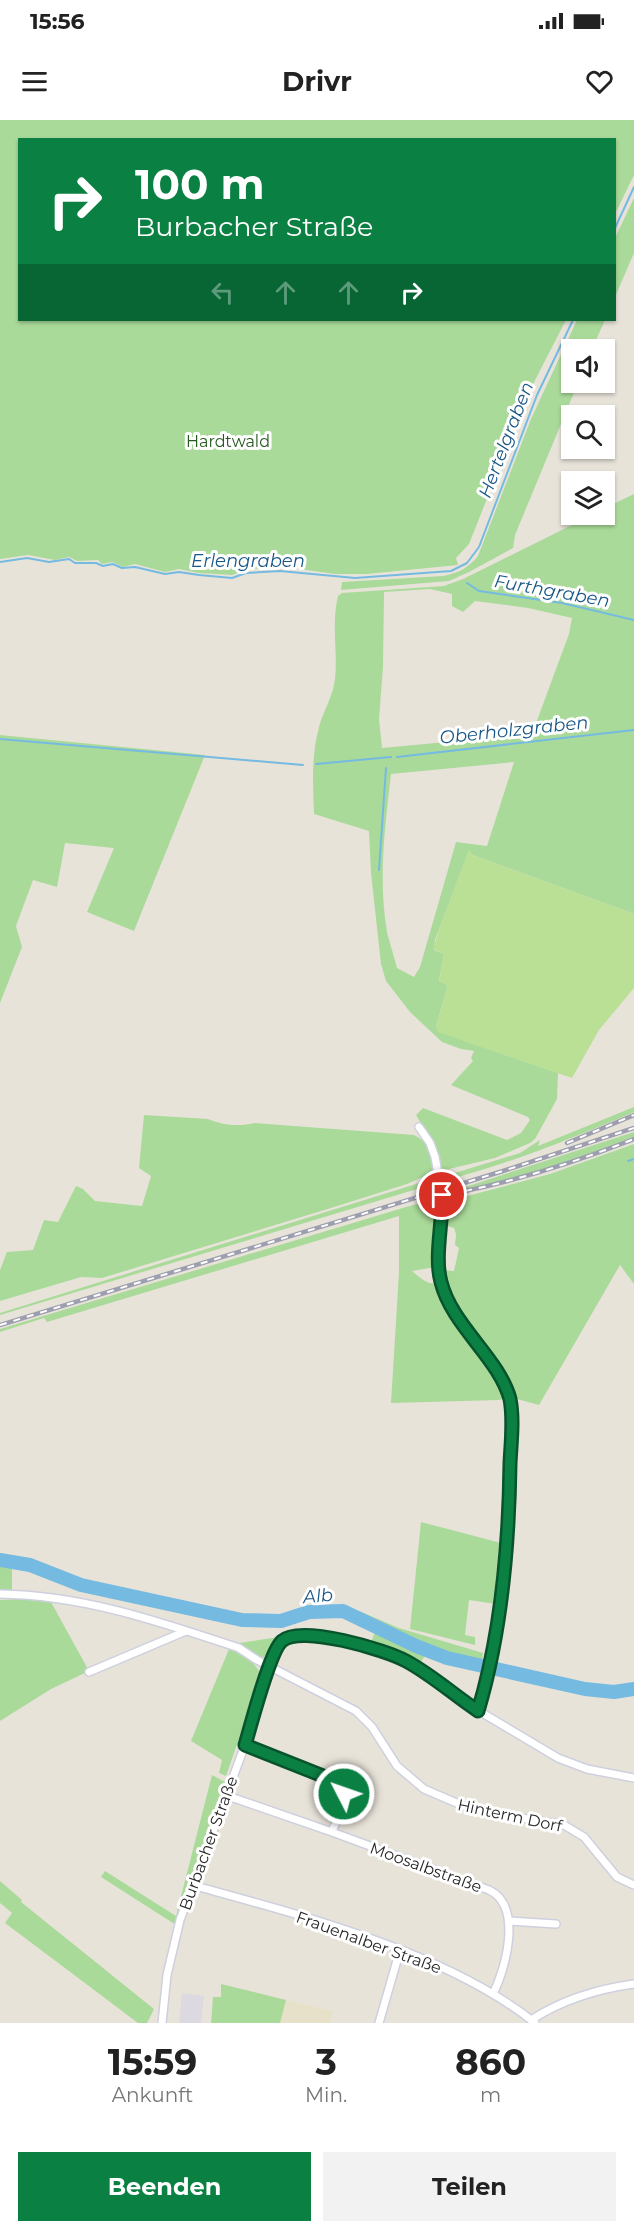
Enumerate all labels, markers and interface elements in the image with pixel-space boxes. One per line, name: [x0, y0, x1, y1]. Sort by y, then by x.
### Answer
text: 15:56: [30, 8, 85, 35]
icon: menu: [18, 65, 51, 98]
text: Drivr: [282, 65, 352, 98]
icon: heart: [583, 65, 616, 98]
text: 100 m: [135, 158, 264, 210]
icon: right: [36, 162, 114, 240]
text: Burbacher Straße: [135, 210, 373, 243]
icon: left: [206, 276, 239, 309]
icon: ahead: [269, 276, 302, 309]
icon: ahead: [332, 276, 365, 309]
icon: right: [395, 276, 428, 309]
map controls: [561, 339, 615, 525]
button: sound: [561, 339, 615, 393]
water label: Hertelgraben: [474, 379, 538, 501]
button: search: [561, 405, 615, 459]
park label: Hardtwald: [186, 432, 270, 451]
button: layers: [561, 471, 615, 525]
water label: Erlengraben: [191, 550, 305, 572]
water label: Furthgraben: [493, 570, 611, 612]
water label: Oberholzgraben: [439, 711, 589, 749]
pin: [416, 1169, 467, 1220]
icon: arrive: [425, 1178, 458, 1211]
water label: Alb: [301, 1584, 334, 1608]
position arrow: [312, 1762, 376, 1826]
street label: Burbacher Straße: [175, 1774, 242, 1913]
street label: Hinterm Dorf: [456, 1795, 565, 1836]
street label: Moosalbstraße: [367, 1838, 484, 1897]
street label: Frauenalber Straße: [294, 1907, 444, 1978]
text: 15:59: [108, 2040, 197, 2084]
text: 3: [315, 2040, 337, 2084]
text: 860: [455, 2040, 526, 2084]
text: Ankunft: [112, 2083, 193, 2107]
text: Min.: [305, 2083, 347, 2107]
text: m: [480, 2083, 501, 2107]
button: Beenden: [18, 2152, 311, 2221]
button: Teilen: [323, 2152, 616, 2221]

